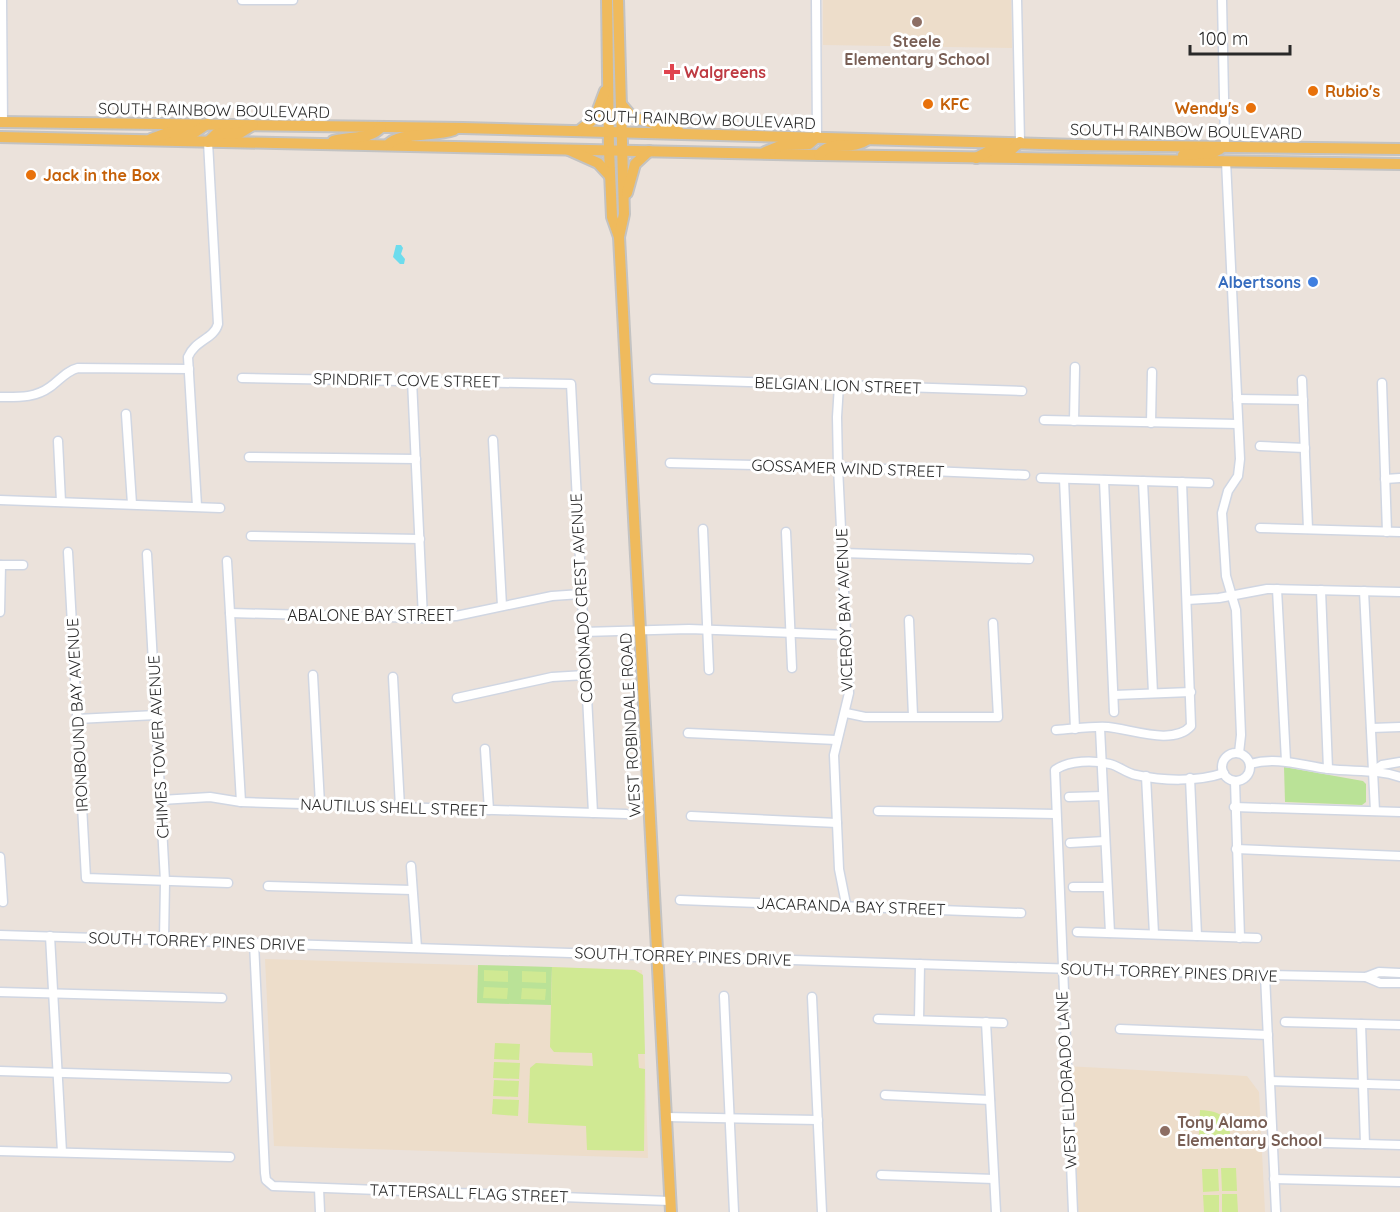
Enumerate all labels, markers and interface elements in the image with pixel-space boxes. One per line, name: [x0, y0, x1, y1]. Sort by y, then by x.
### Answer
marker: Steele Elementary School: [910, 15, 924, 29]
scale bar: [1190, 18, 1290, 56]
text: 100 m: [1199, 27, 1248, 50]
place label: Steele Elementary School: [844, 31, 990, 69]
place label: Walgreens: [684, 62, 766, 82]
marker: Walgreens: [665, 65, 679, 79]
place label: Rubio's: [1325, 81, 1380, 101]
marker: Rubio's: [1306, 84, 1320, 98]
place label: KFC: [940, 94, 969, 114]
marker: KFC: [921, 97, 935, 111]
street label: SOUTH RAINBOW BOULEVARD: [98, 98, 330, 122]
place label: Wendy's: [1175, 98, 1239, 118]
marker: Wendy's: [1244, 101, 1258, 115]
street label: SOUTH RAINBOW BOULEVARD: [584, 105, 816, 133]
street label: SOUTH RAINBOW BOULEVARD: [1070, 119, 1302, 143]
place label: Jack in the Box: [43, 165, 160, 185]
marker: Jack in the Box: [24, 168, 38, 182]
place label: Albertsons: [1218, 272, 1301, 292]
marker: Albertsons: [1306, 275, 1320, 289]
street label: SPINDRIFT COVE STREET: [313, 368, 501, 392]
street label: BELGIAN LION STREET: [754, 372, 922, 398]
street label: GOSSAMER WIND STREET: [751, 455, 945, 481]
street label: CORONADO CREST AVENUE: [566, 493, 596, 703]
street label: VICEROY BAY AVENUE: [831, 528, 857, 692]
street label: ABALONE BAY STREET: [287, 605, 455, 625]
street label: IRONBOUND BAY AVENUE: [62, 618, 92, 812]
street label: WEST ROBINDALE ROAD: [615, 632, 645, 818]
street label: CHIMES TOWER AVENUE: [143, 655, 173, 839]
street label: NAUTILUS SHELL STREET: [300, 794, 489, 820]
street label: JACARANDA BAY STREET: [756, 893, 946, 919]
street label: SOUTH TORREY PINES DRIVE: [88, 927, 306, 955]
street label: SOUTH TORREY PINES DRIVE: [574, 942, 792, 970]
street label: SOUTH TORREY PINES DRIVE: [1060, 958, 1278, 986]
street label: WEST ELDORADO LANE: [1051, 991, 1081, 1169]
place label: Tony Alamo Elementary School: [1177, 1112, 1322, 1150]
marker: Tony Alamo Elementary School: [1158, 1124, 1172, 1138]
street label: TATTERSALL FLAG STREET: [369, 1180, 569, 1206]

